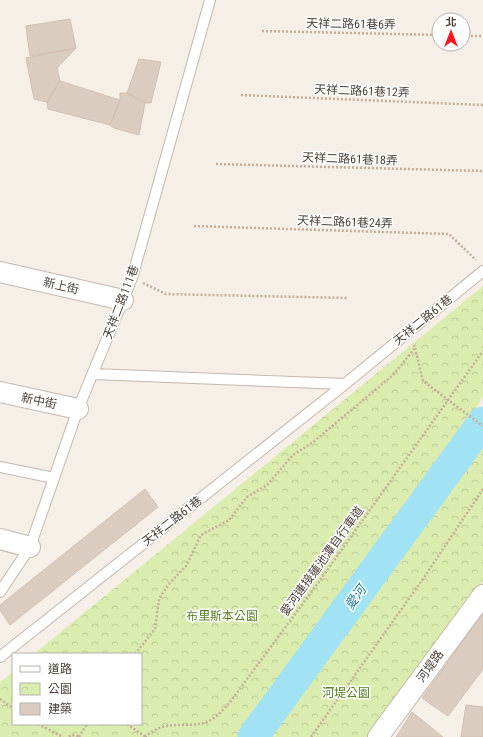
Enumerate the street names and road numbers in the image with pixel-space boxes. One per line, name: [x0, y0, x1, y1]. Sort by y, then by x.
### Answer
street label: 天祥二路61巷6弄: [306, 16, 396, 32]
street label: 天祥二路61巷12弄: [314, 82, 410, 100]
street label: 天祥二路61巷18弄: [302, 150, 398, 168]
street label: 天祥二路61巷24弄: [297, 213, 393, 231]
street label: 天祥二路111巷: [101, 263, 141, 341]
street label: 新上街: [42, 275, 80, 297]
street label: 天祥二路61巷: [391, 292, 455, 348]
street label: 新中街: [20, 390, 58, 412]
street label: 天祥二路61巷: [139, 493, 205, 549]
street label: 愛河連接蓮池潭自行車道: [277, 503, 367, 619]
street label: 河堤路: [414, 647, 446, 685]

